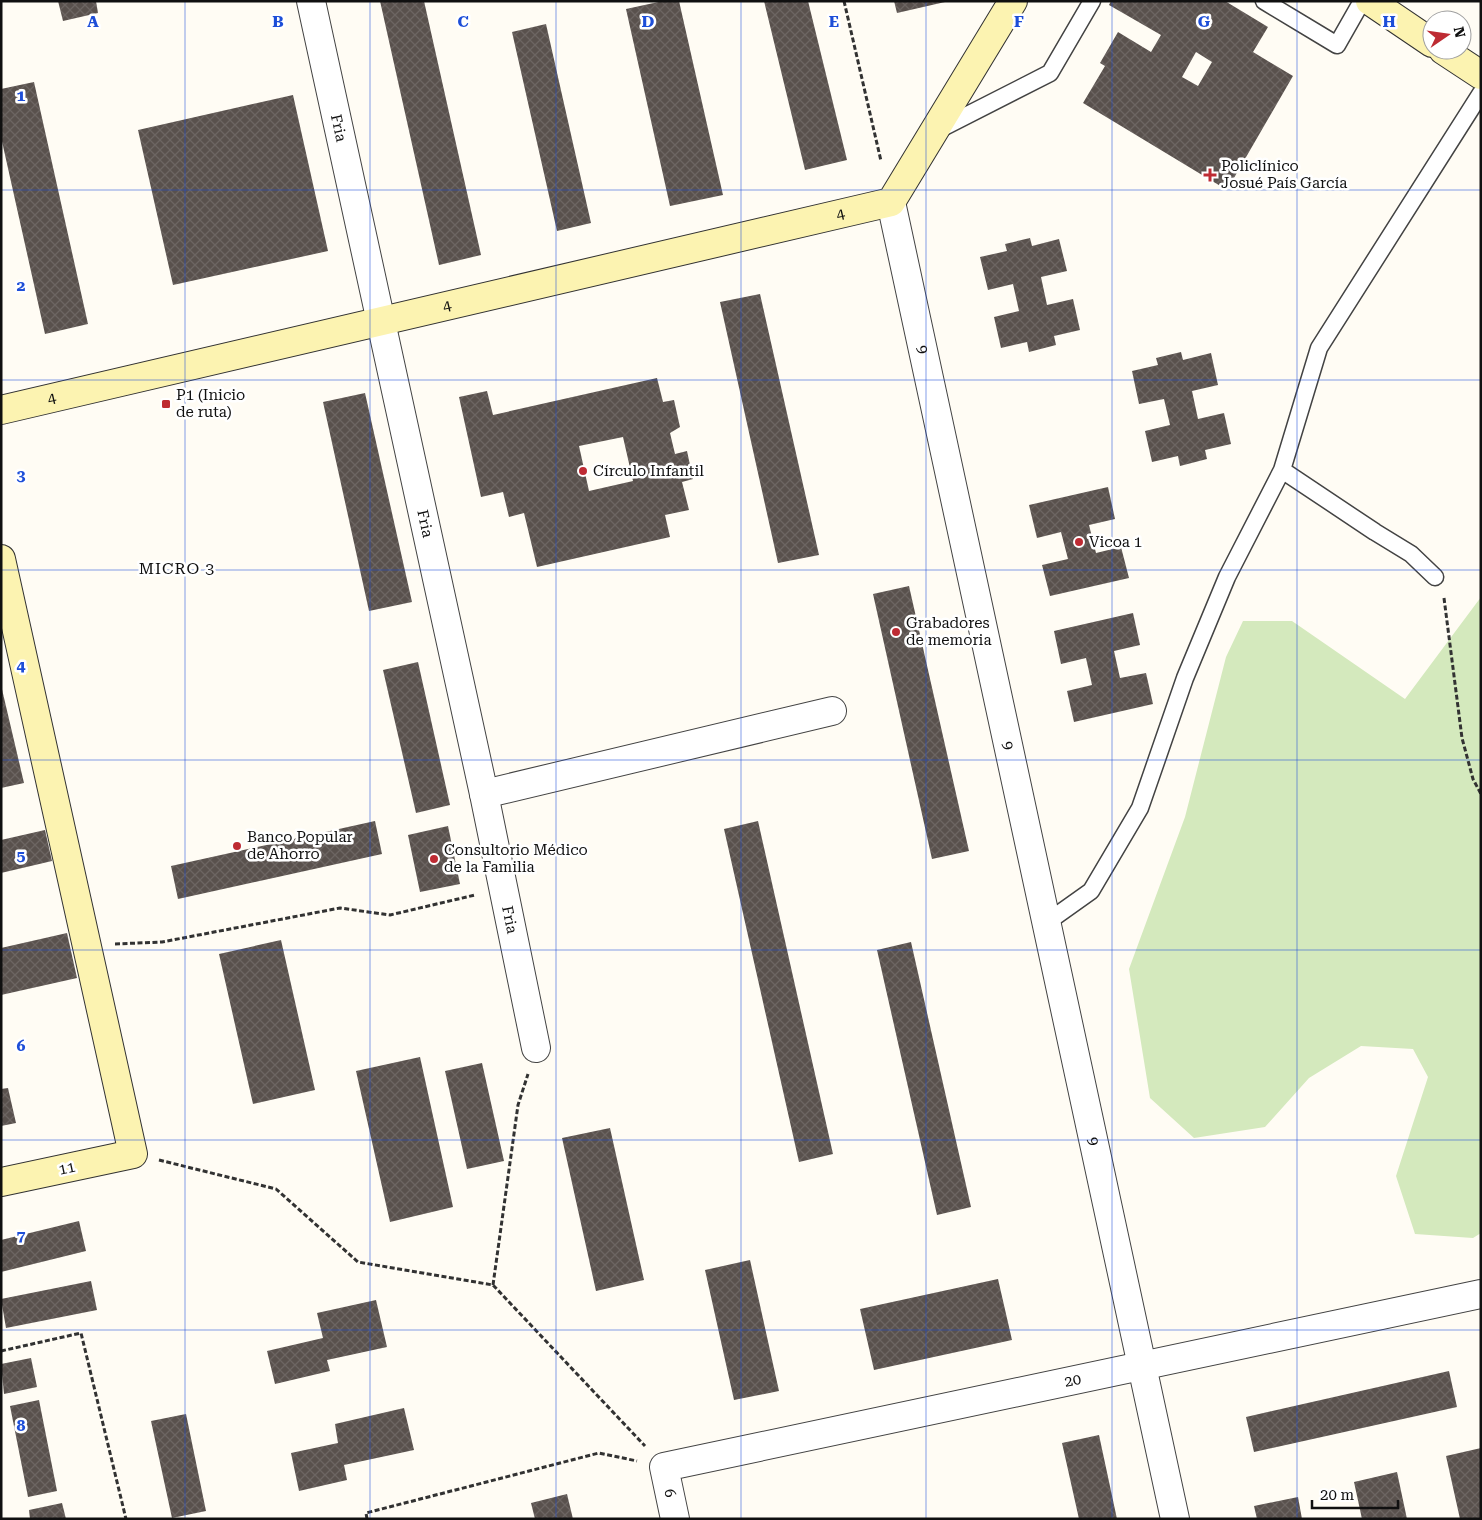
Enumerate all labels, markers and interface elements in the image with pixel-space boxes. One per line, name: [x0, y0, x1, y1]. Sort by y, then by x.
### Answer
north arrow: [1422, 10, 1472, 60]
text: A: [87, 12, 99, 31]
text: B: [272, 12, 284, 31]
text: C: [457, 12, 469, 31]
text: D: [642, 12, 655, 31]
text: E: [829, 12, 839, 31]
text: F: [1014, 12, 1024, 31]
text: G: [1198, 12, 1211, 31]
text: H: [1382, 12, 1396, 31]
text: N: [1451, 25, 1469, 39]
text: 1: [17, 86, 26, 105]
street label: Fria: [327, 112, 350, 144]
place label: Policlínico Josué País García: [1221, 157, 1347, 192]
marker: Policlínico Josué País García: [1203, 168, 1217, 182]
street label: 4: [834, 204, 847, 224]
text: 2: [17, 276, 26, 295]
street label: 4: [441, 296, 454, 315]
street label: 9: [913, 344, 933, 356]
place label: P1 (Inicio de ruta): [176, 386, 245, 421]
street label: 4: [45, 388, 58, 408]
marker: P1 (Inicio de ruta): [160, 398, 172, 410]
place label: Círculo Infantil: [593, 462, 704, 480]
marker: Círculo Infantil: [577, 465, 589, 477]
text: 3: [17, 466, 26, 485]
street label: Fria: [413, 508, 437, 539]
place label: Vicoa 1: [1089, 533, 1142, 551]
marker: Vicoa 1: [1073, 536, 1085, 548]
district label: MICRO 3: [139, 559, 215, 578]
place label: Grabadores de memoria: [906, 614, 992, 649]
marker: Grabadores de memoria: [890, 626, 902, 638]
text: 4: [17, 656, 26, 675]
street label: 9: [999, 740, 1018, 752]
place label: Banco Popular de Ahorro: [247, 828, 353, 863]
marker: Banco Popular de Ahorro: [231, 840, 243, 852]
place label: Consultorio Médico de la Familia: [444, 841, 588, 876]
text: 5: [17, 846, 26, 865]
marker: Consultorio Médico de la Familia: [428, 853, 440, 865]
street label: Fria: [498, 904, 521, 935]
text: 6: [17, 1036, 26, 1055]
street label: 9: [1084, 1135, 1103, 1147]
street label: 11: [57, 1157, 77, 1179]
text: 7: [17, 1226, 26, 1245]
street label: 20: [1063, 1370, 1083, 1391]
text: 8: [17, 1416, 26, 1435]
scale bar: [1312, 1478, 1398, 1510]
text: 20 m: [1320, 1486, 1355, 1504]
street label: 6: [660, 1487, 680, 1499]

